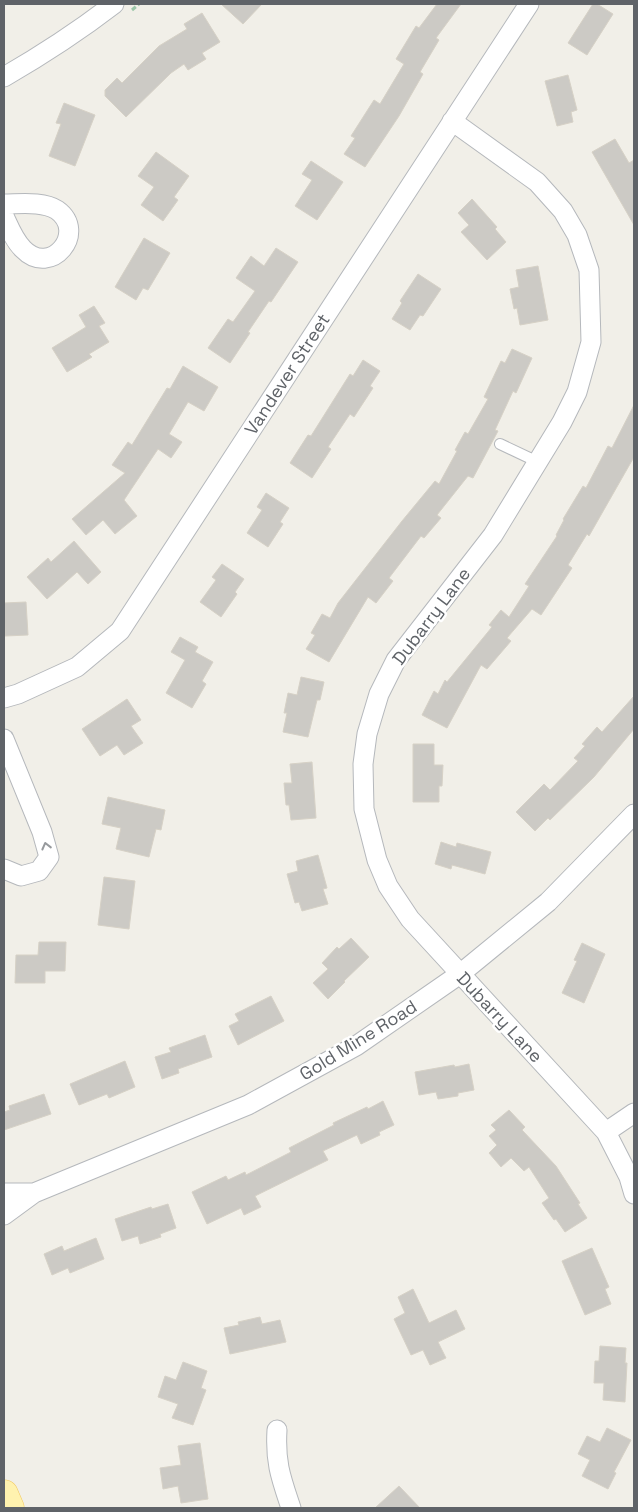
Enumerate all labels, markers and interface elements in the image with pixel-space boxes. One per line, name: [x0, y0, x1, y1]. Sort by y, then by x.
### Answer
street label: Vandever Street: [239, 309, 335, 439]
street label: Dubarry Lane: [387, 563, 475, 669]
one-way arrow: [41, 841, 52, 850]
street label: Dubarry Lane: [452, 967, 548, 1067]
street label: Gold Mine Road: [295, 995, 421, 1085]

